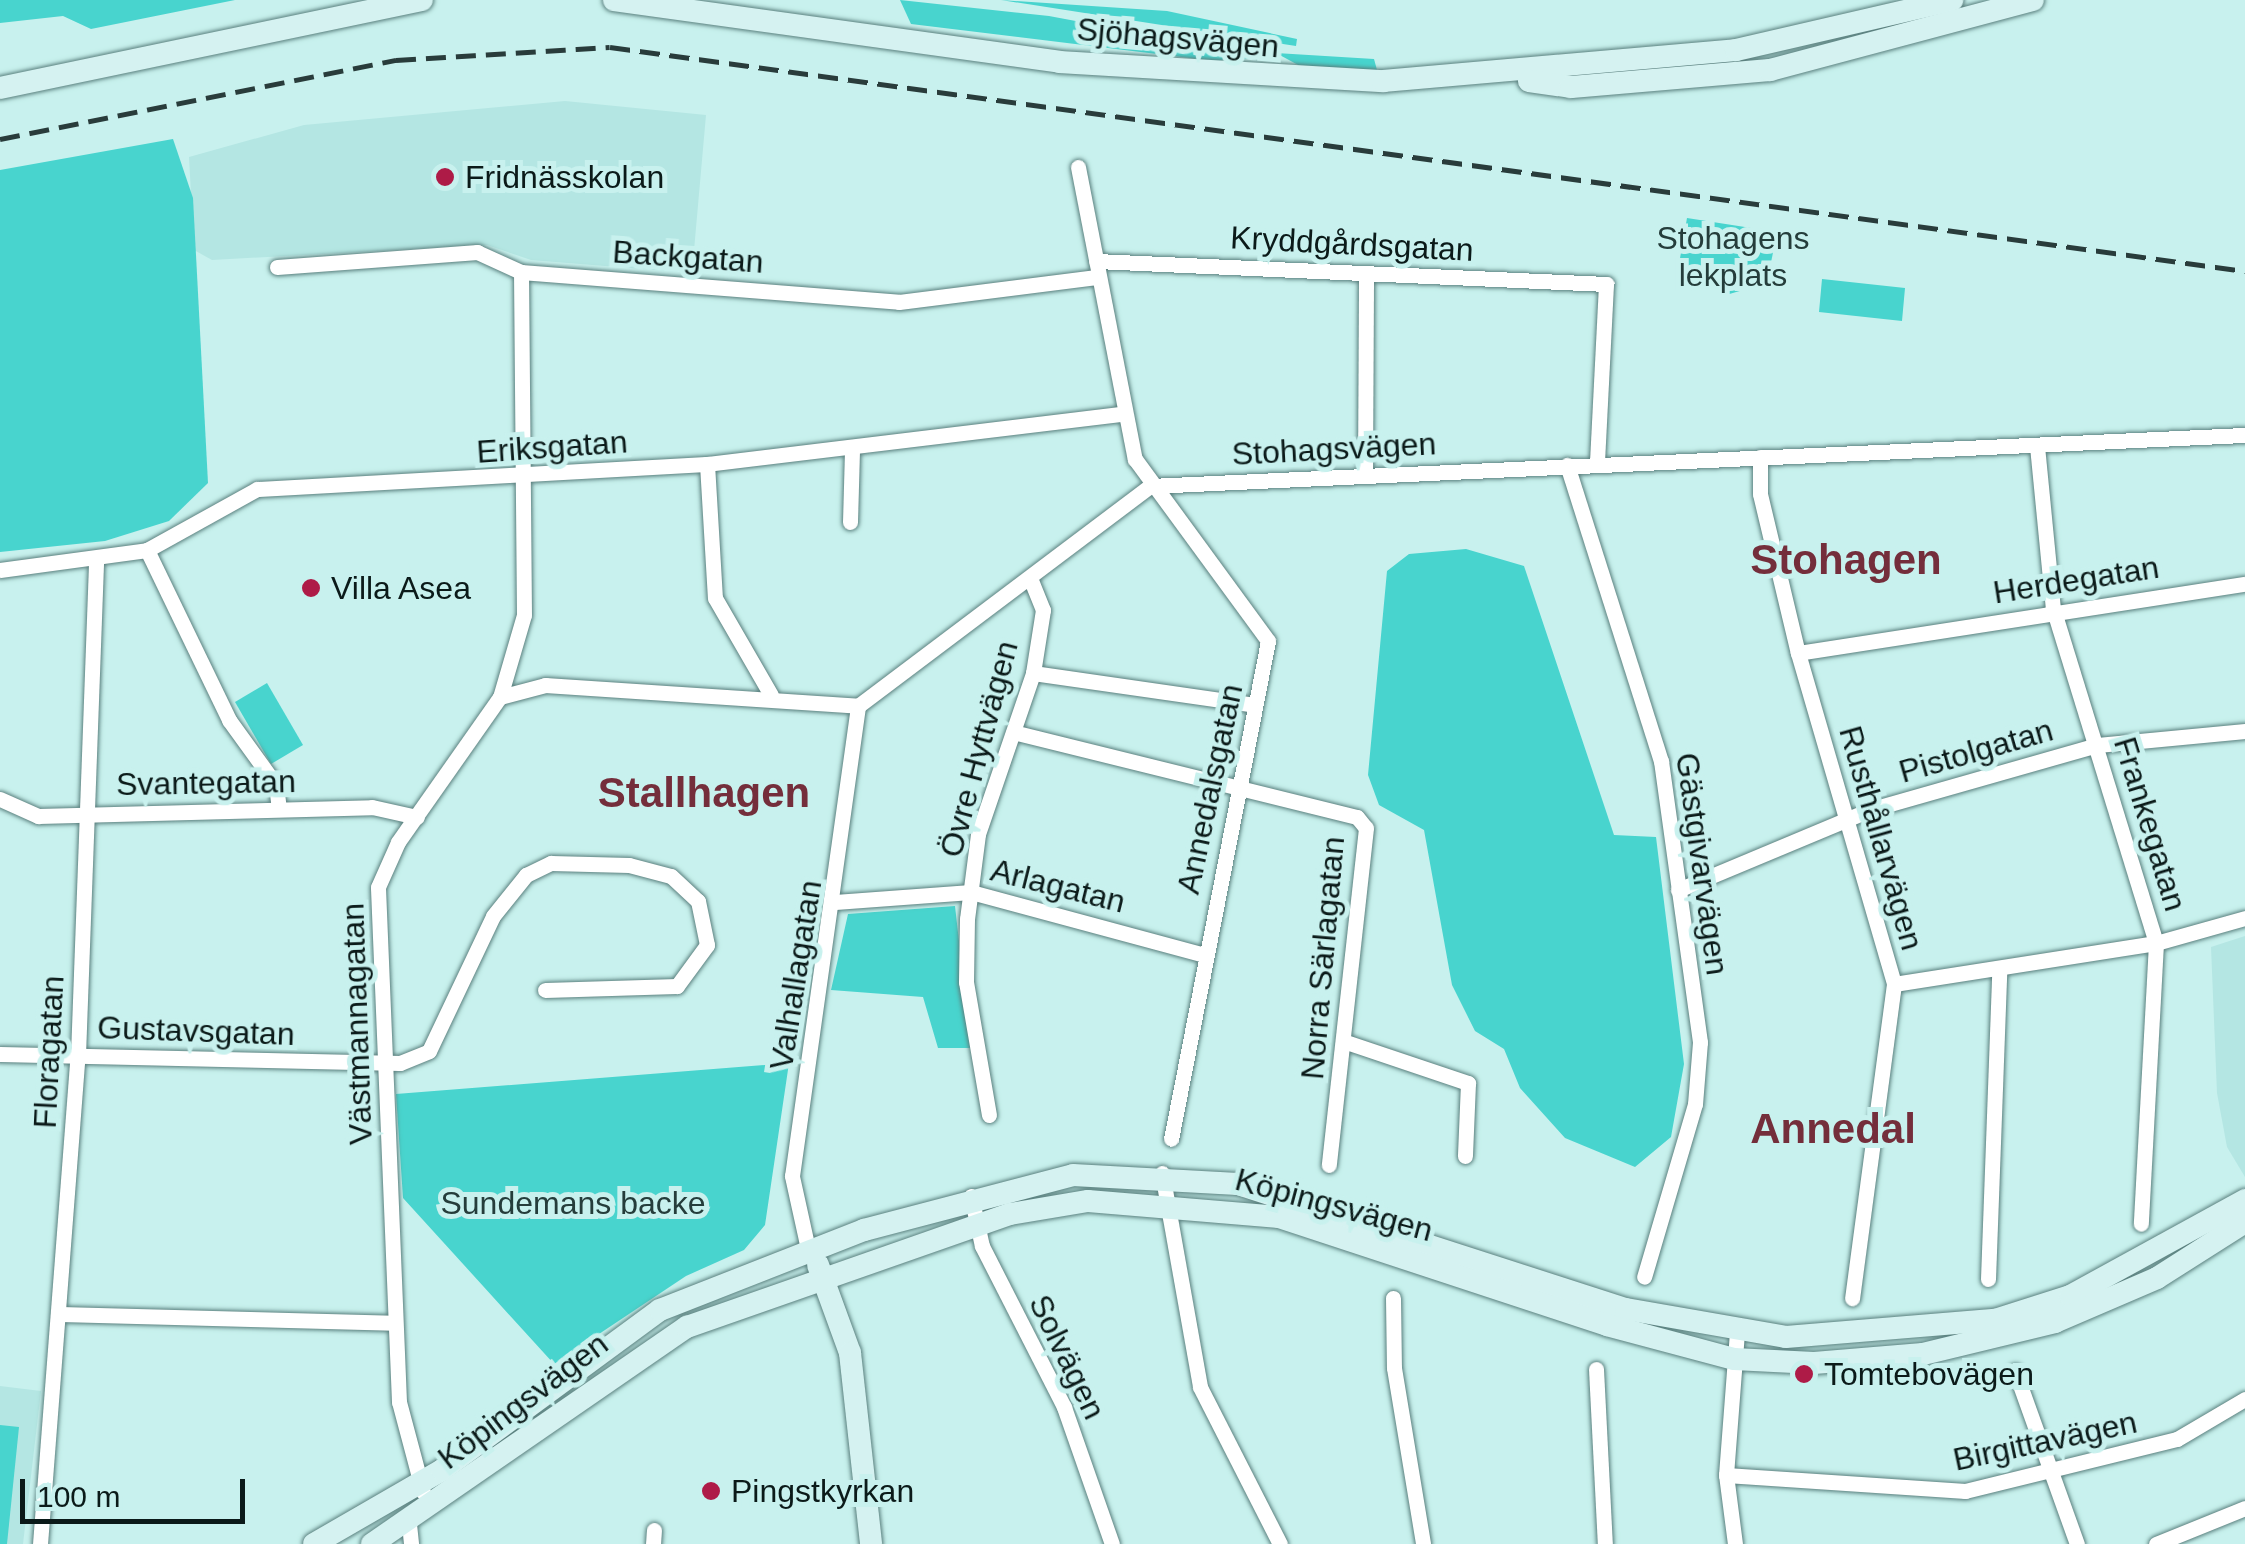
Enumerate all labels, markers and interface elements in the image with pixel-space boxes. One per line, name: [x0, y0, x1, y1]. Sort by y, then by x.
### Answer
street label: Sjöhagsvägen: [1075, 10, 1281, 66]
place label: Fridnässkolan: [465, 158, 664, 196]
marker: Fridnässkolan: [434, 166, 456, 188]
street label: Kryddgårdsgatan: [1229, 218, 1475, 270]
park label: Stohagens lekplats: [1656, 220, 1810, 295]
street label: Backgatan: [611, 233, 765, 281]
street label: Eriksgatan: [475, 423, 629, 471]
street label: Stohagsvägen: [1231, 424, 1437, 474]
district label: Stohagen: [1750, 535, 1942, 585]
street label: Herdegatan: [1990, 548, 2162, 612]
place label: Villa Asea: [331, 569, 473, 607]
marker: Villa Asea: [300, 577, 322, 599]
street label: Övre Hyttvägen: [932, 637, 1026, 861]
street label: Annedalsgatan: [1169, 681, 1251, 897]
street label: Pistolgatan: [1895, 711, 2057, 791]
street label: Rusthållarvägen: [1831, 722, 1931, 954]
street label: Frankegatan: [2105, 732, 2195, 916]
street label: Gästgivarvägen: [1667, 750, 1737, 978]
street label: Svantegatan: [116, 762, 296, 804]
district label: Stallhagen: [598, 768, 810, 818]
street label: Norra Särlagatan: [1293, 835, 1353, 1081]
street label: Arlagatan: [987, 851, 1129, 921]
street label: Valhallagatan: [762, 877, 830, 1073]
street label: Västmannagatan: [334, 902, 380, 1146]
street label: Floragatan: [26, 975, 72, 1129]
street label: Gustavsgatan: [97, 1008, 295, 1054]
district label: Annedal: [1750, 1104, 1916, 1154]
street label: Köpingsvägen: [1231, 1160, 1437, 1250]
park label: Sundemans backe: [440, 1184, 706, 1222]
street label: Solvägen: [1020, 1289, 1114, 1425]
street label: Köpingsvägen: [430, 1325, 616, 1477]
place label: Tomtebovägen: [1824, 1355, 2034, 1393]
marker: Tomtebovägen: [1793, 1363, 1815, 1385]
street label: Birgittavägen: [1950, 1403, 2140, 1479]
scale bar: [25, 1459, 250, 1521]
place label: Pingstkyrkan: [731, 1472, 914, 1510]
text: 100 m: [37, 1480, 120, 1513]
marker: Pingstkyrkan: [700, 1480, 722, 1502]

